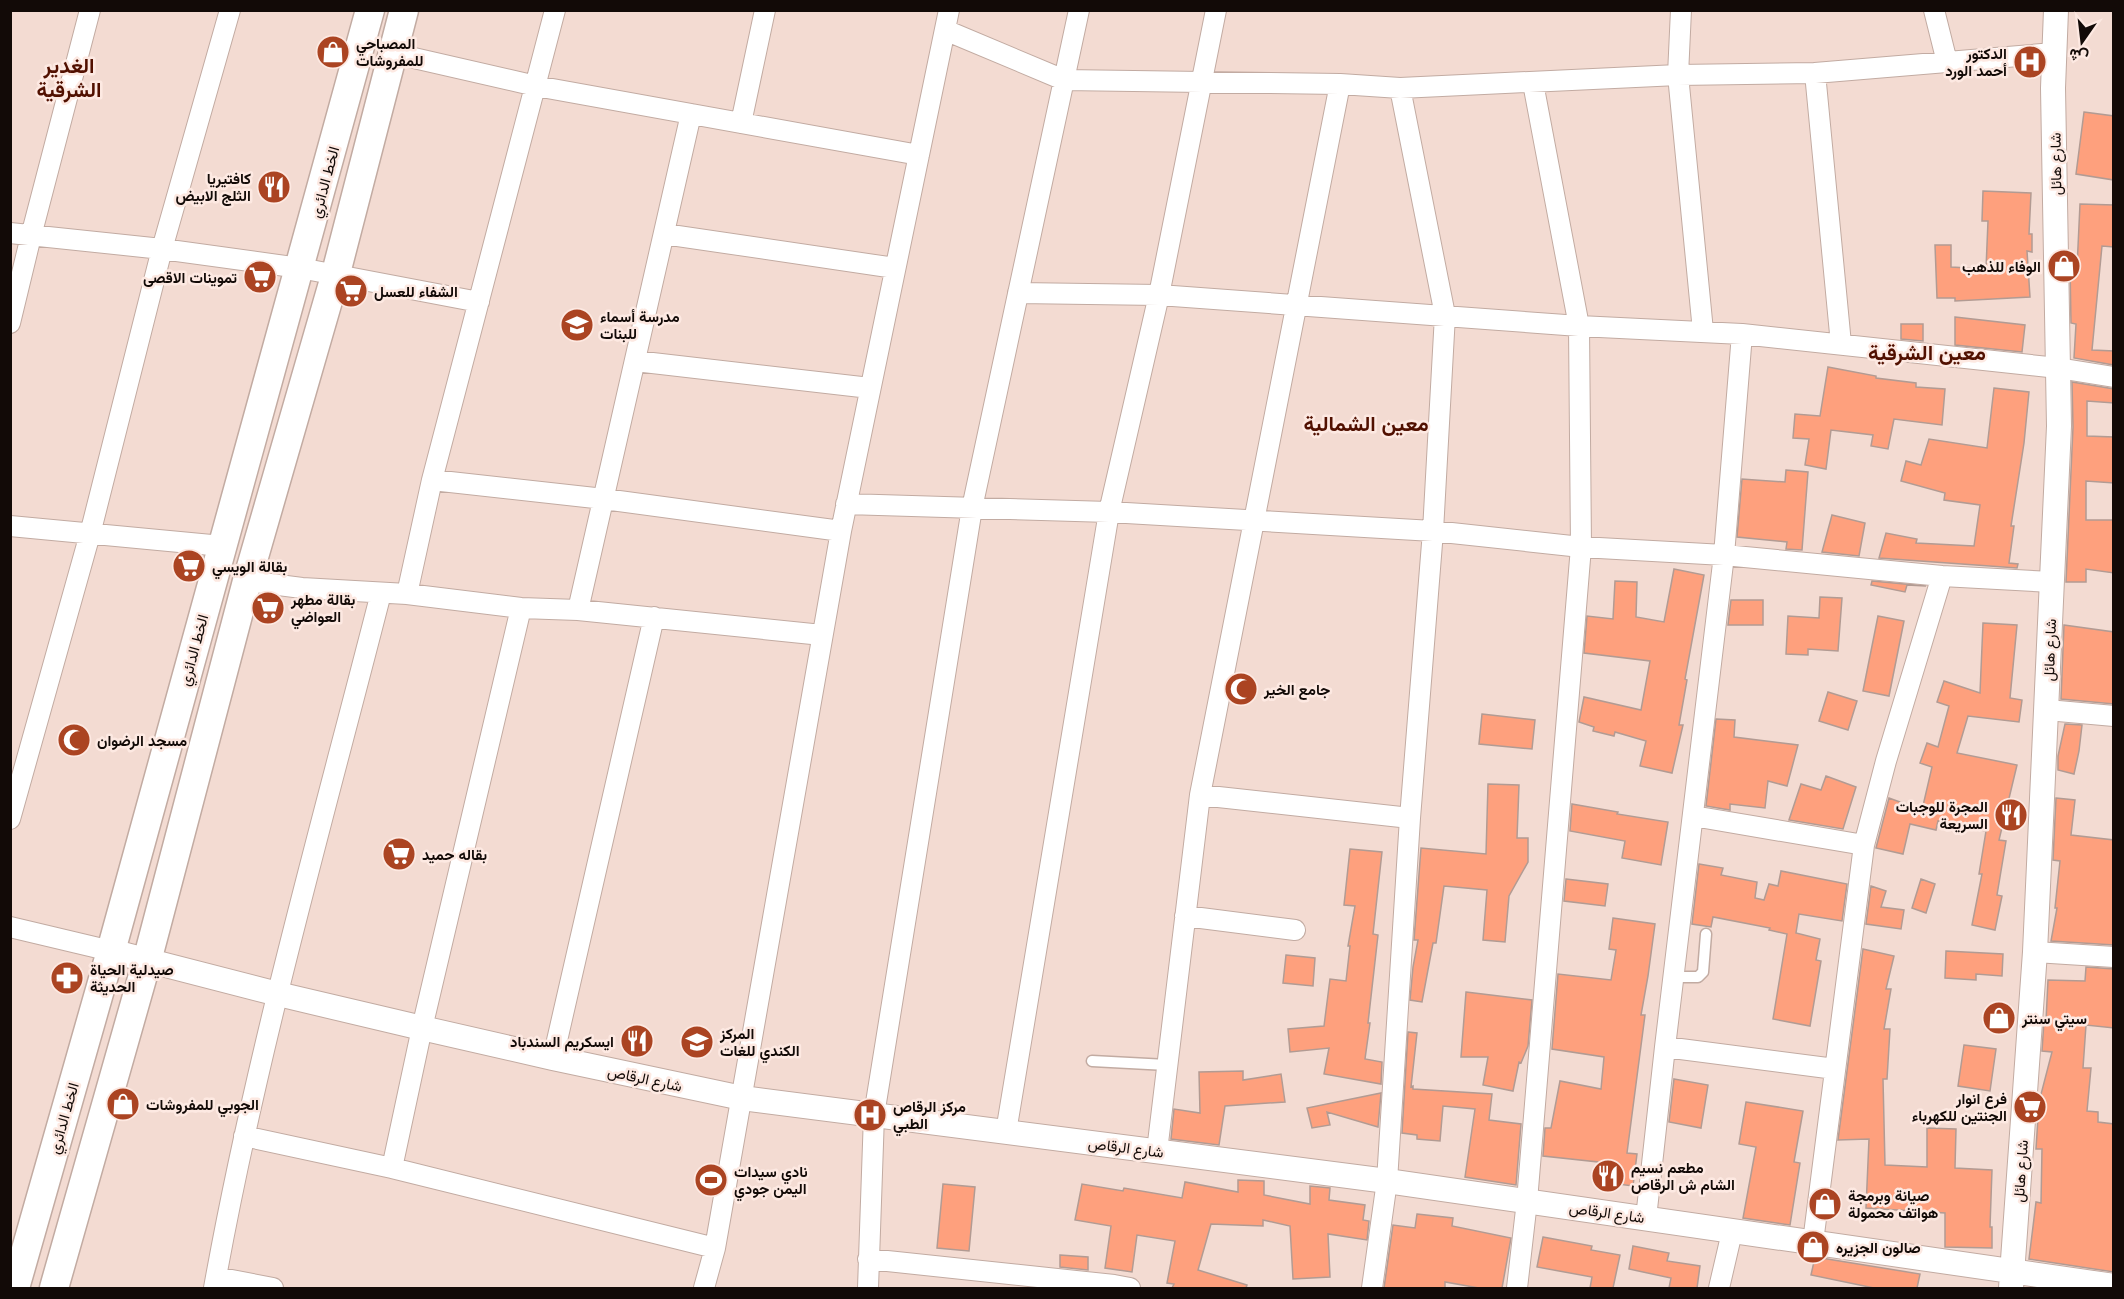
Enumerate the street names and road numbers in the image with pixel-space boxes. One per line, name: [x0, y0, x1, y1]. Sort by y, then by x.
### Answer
street label: شارع هائل: [2044, 132, 2068, 196]
street label: الخط الدائري: [305, 144, 347, 221]
street label: الخط الدائري: [174, 612, 216, 689]
street label: شارع هائل: [2038, 618, 2062, 682]
street label: شارع الرقاص: [605, 1060, 684, 1098]
street label: الخط الدائري: [43, 1080, 87, 1157]
street label: شارع الرقاص: [1087, 1132, 1165, 1164]
street label: شارع هائل: [2008, 1139, 2034, 1203]
street label: شارع الرقاص: [1568, 1197, 1646, 1229]

